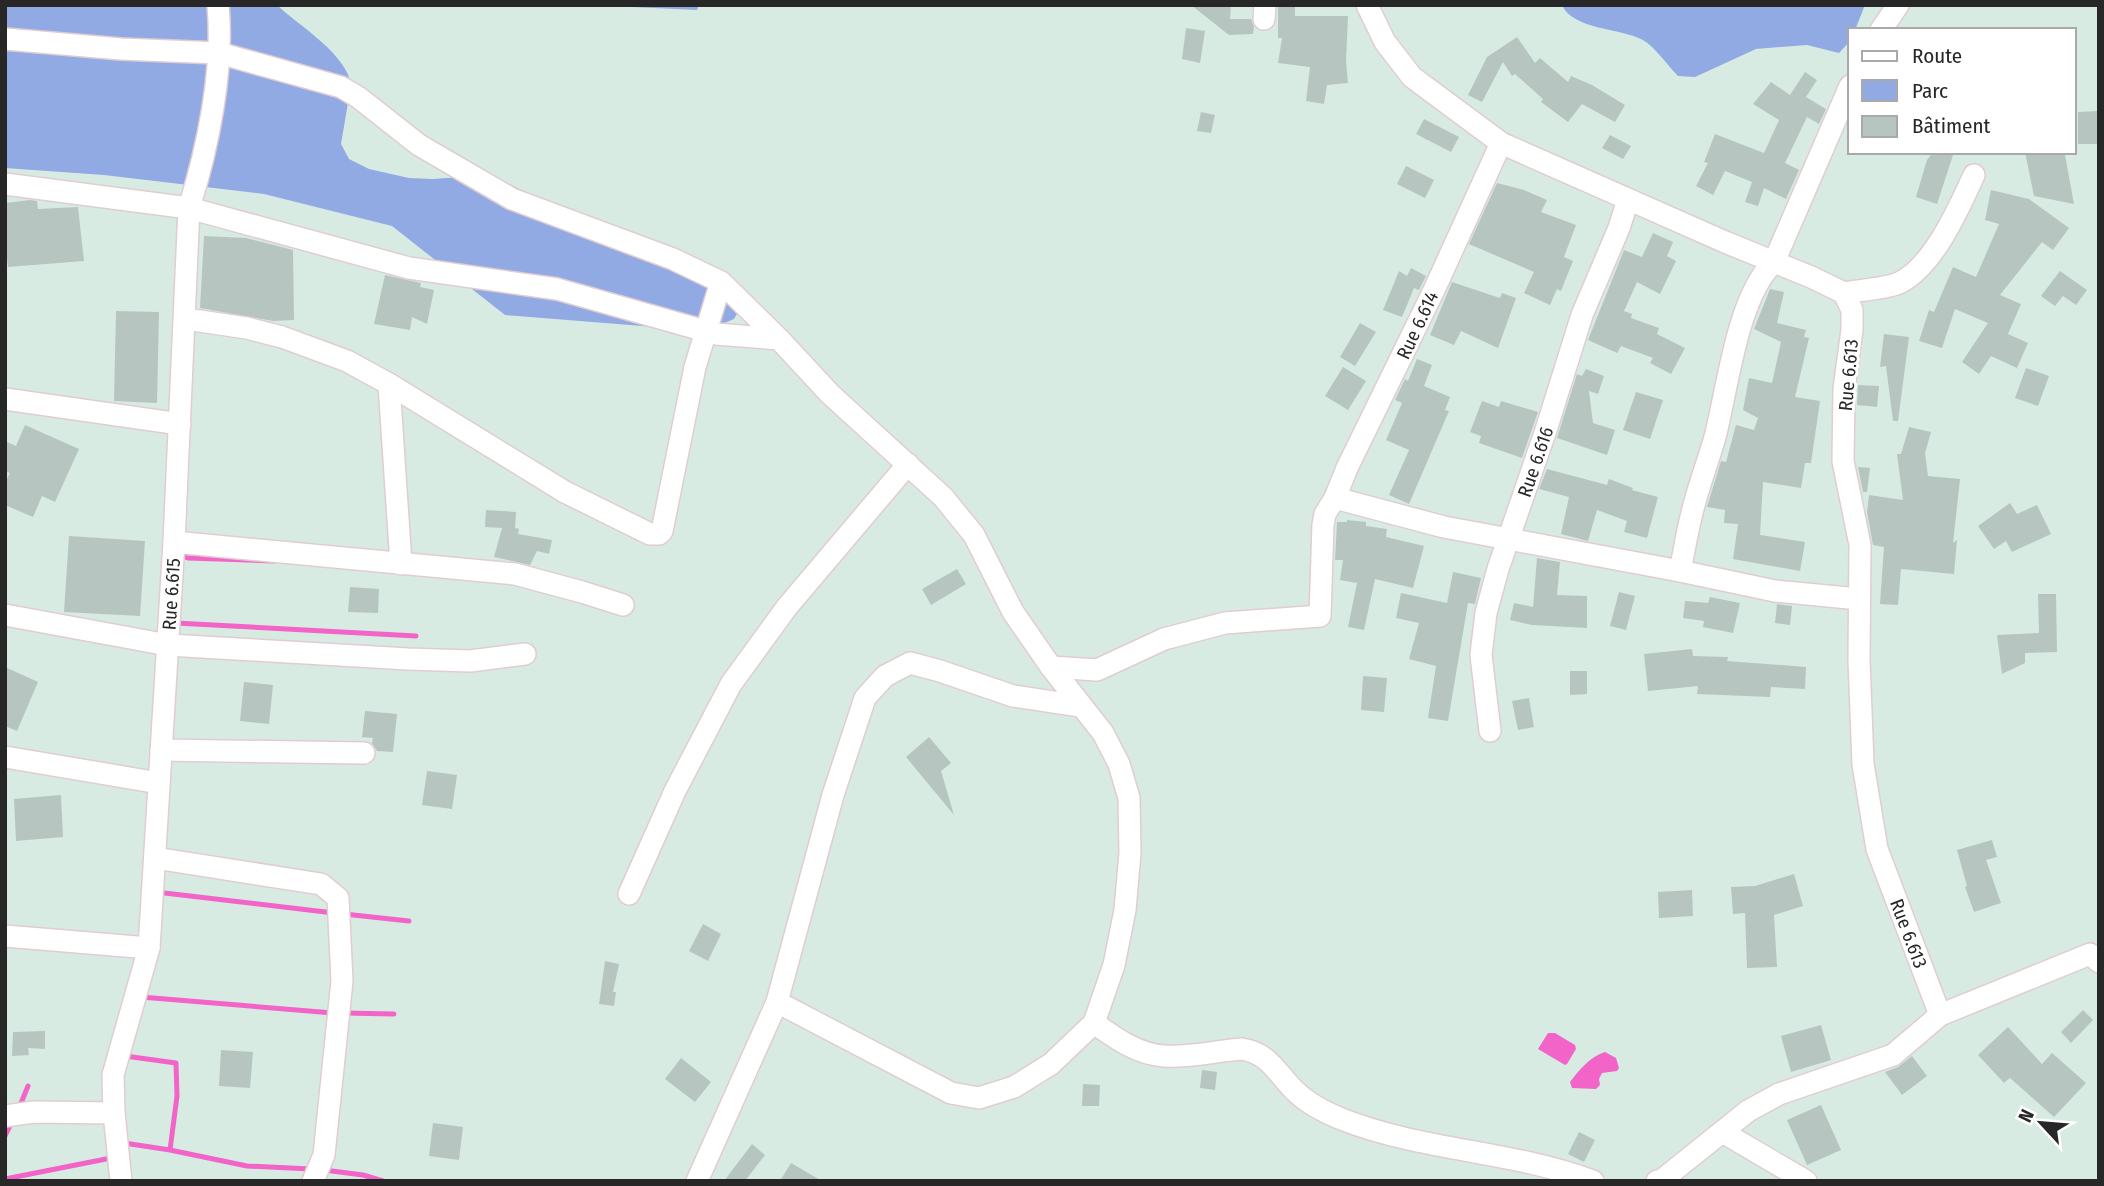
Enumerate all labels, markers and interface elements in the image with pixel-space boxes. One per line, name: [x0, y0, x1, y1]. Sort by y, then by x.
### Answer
legend: [1848, 28, 2076, 154]
text: Route: [1912, 43, 1962, 69]
text: Parc: [1912, 78, 1948, 104]
text: Bâtiment: [1912, 113, 1991, 139]
street label: Rue 6.614: [1392, 287, 1443, 363]
street label: Rue 6.613: [1834, 338, 1863, 412]
street label: Rue 6.616: [1513, 424, 1558, 500]
street label: Rue 6.615: [158, 557, 185, 631]
street label: Rue 6.613: [1885, 896, 1932, 971]
north arrow: [2006, 1088, 2076, 1158]
text: N: [2013, 1106, 2039, 1126]

